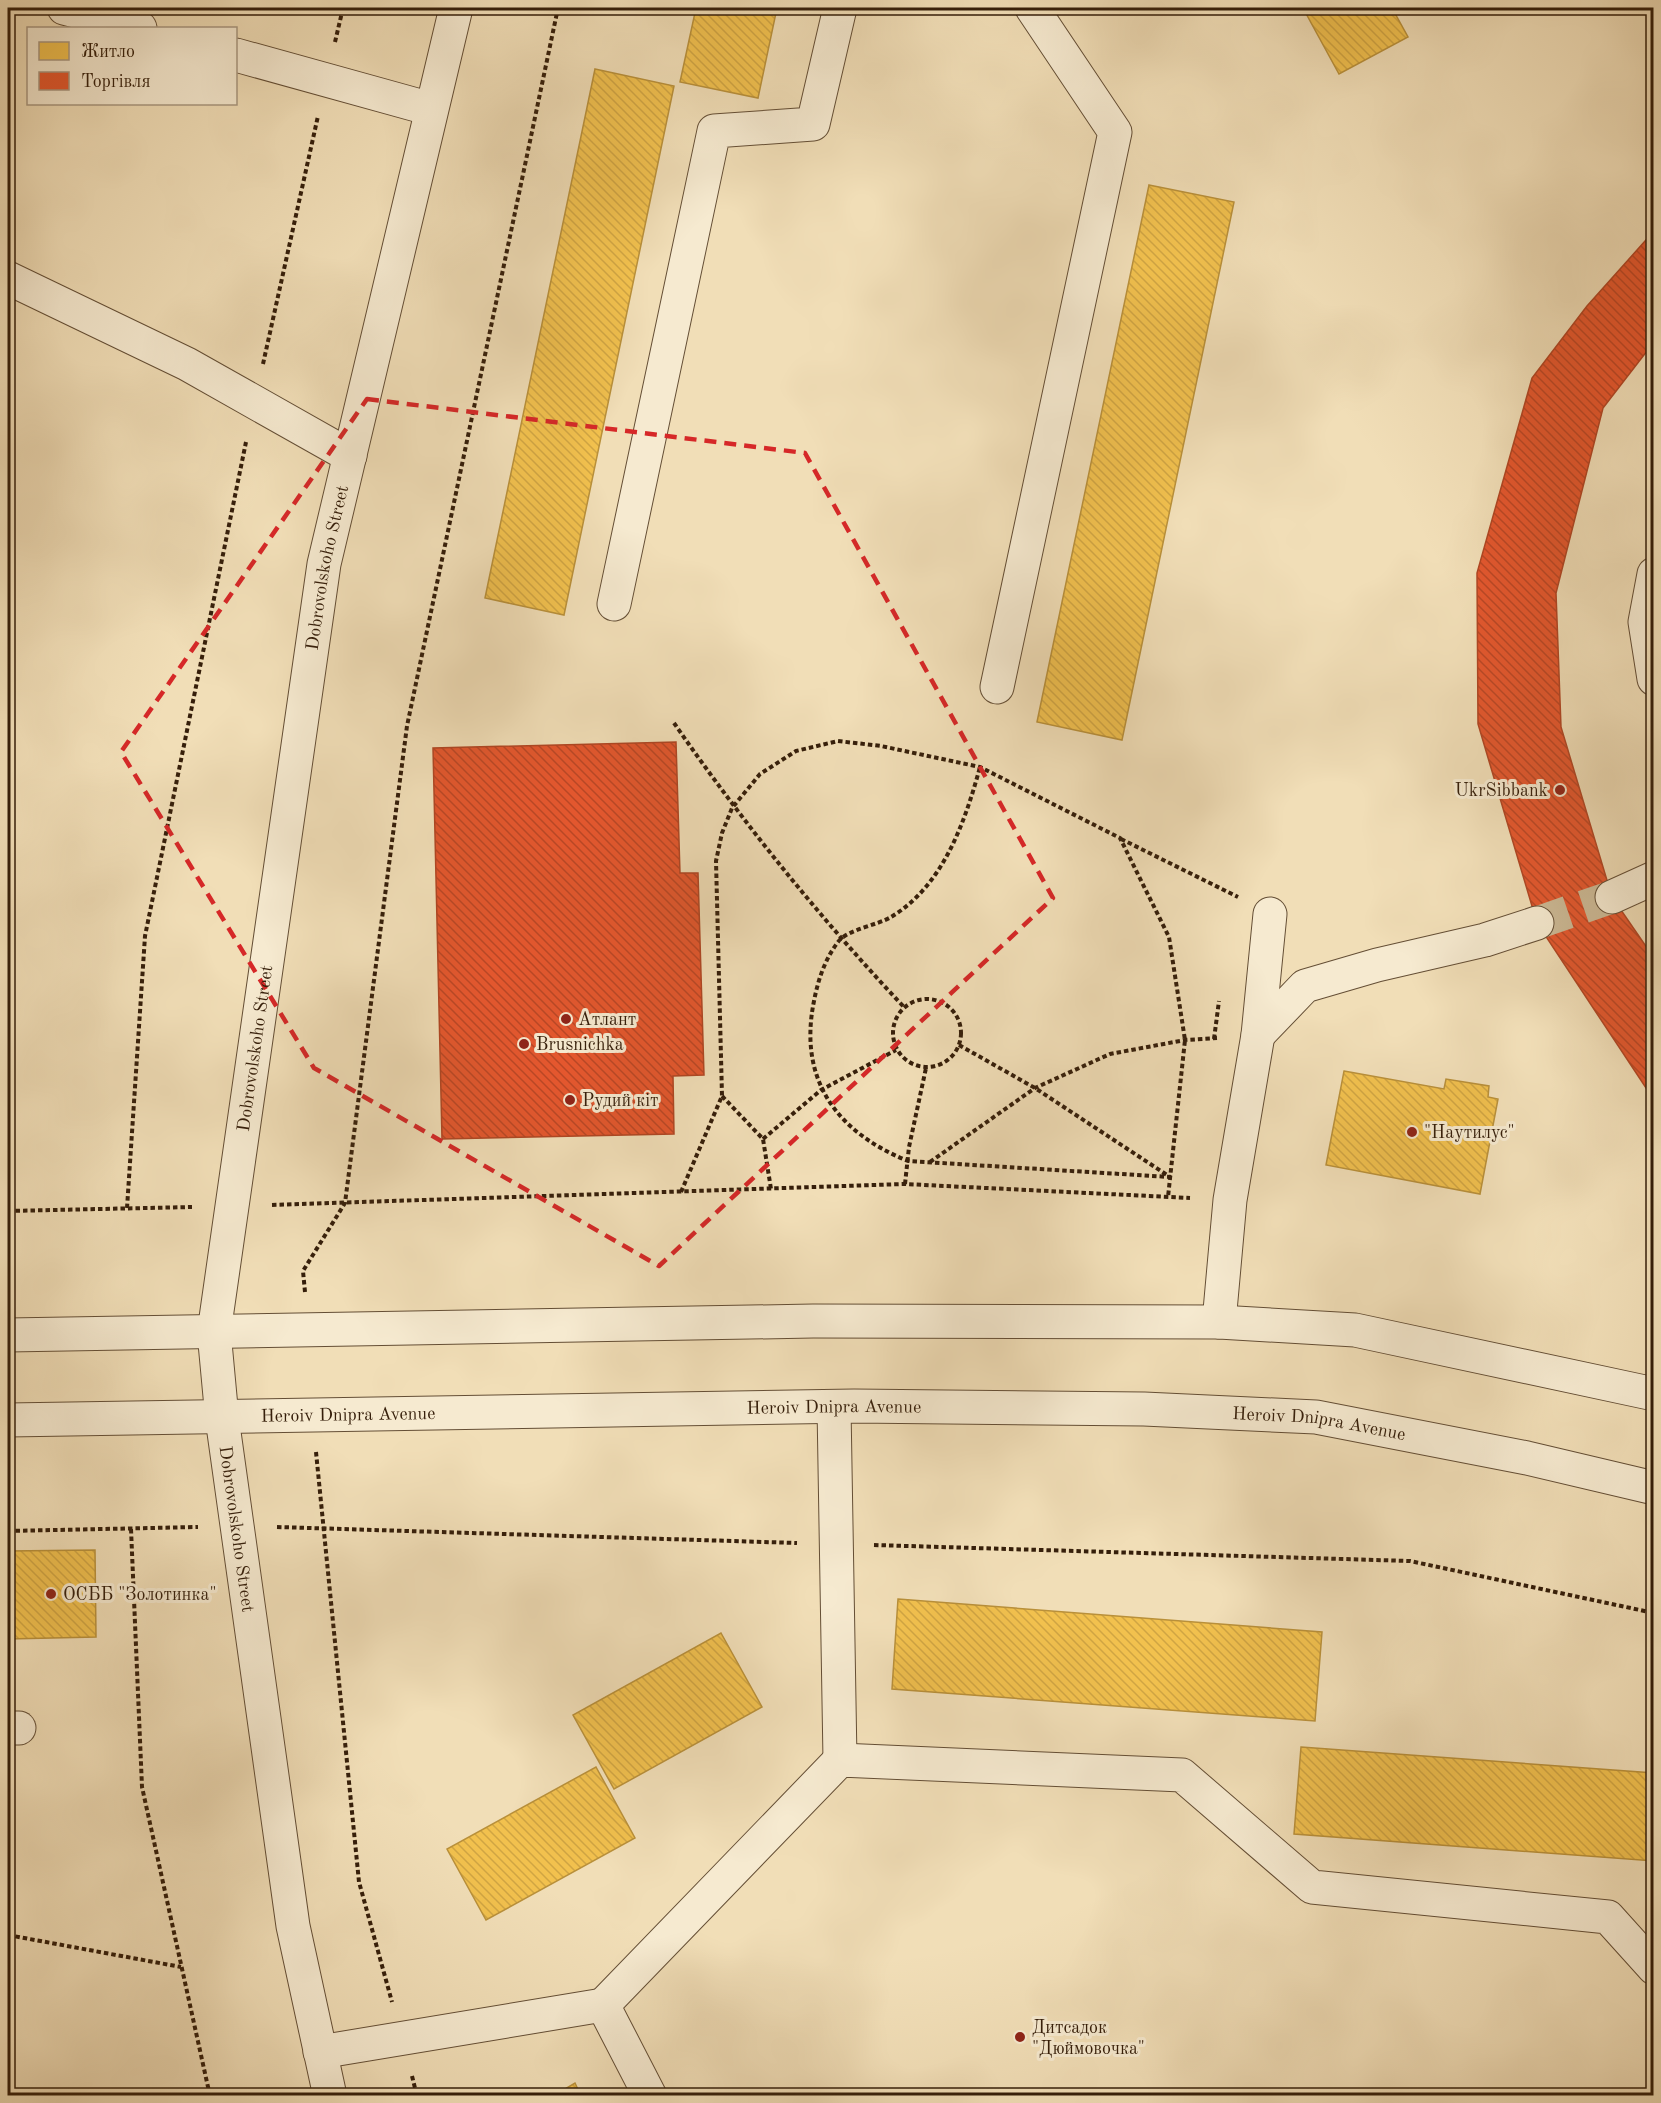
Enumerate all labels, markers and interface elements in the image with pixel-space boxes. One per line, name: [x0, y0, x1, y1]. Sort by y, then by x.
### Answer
legend: [27, 27, 237, 105]
text: Житло: [81, 43, 135, 61]
text: Торгівля: [81, 73, 151, 91]
street label: Dobrovolskoho Street: [304, 483, 352, 652]
place label: UkrSibbank: [1455, 782, 1548, 800]
marker: UkrSibbank: [1553, 783, 1567, 797]
street label: Dobrovolskoho Street: [235, 964, 276, 1133]
place label: Атлант: [578, 1011, 636, 1029]
marker: Атлант: [559, 1012, 573, 1026]
place label: Brusnichka: [536, 1036, 624, 1054]
marker: Brusnichka: [517, 1037, 531, 1051]
place label: Рудий кіт: [582, 1092, 659, 1110]
marker: Рудий кіт: [563, 1093, 577, 1107]
place label: "Наутилус": [1424, 1124, 1515, 1142]
marker: "Наутилус": [1405, 1125, 1419, 1139]
street label: Heroiv Dnipra Avenue: [746, 1398, 921, 1418]
street label: Heroiv Dnipra Avenue: [260, 1405, 436, 1426]
street label: Heroiv Dnipra Avenue: [1232, 1405, 1407, 1444]
street label: Dobrovolskoho Street: [215, 1445, 257, 1613]
place label: ОСББ "Золотинка": [63, 1586, 217, 1604]
marker: ОСББ "Золотинка": [44, 1587, 58, 1601]
place label: Дитсадок "Дюймовочка": [1032, 2019, 1145, 2058]
marker: Дитсадок "Дюймовочка": [1013, 2030, 1027, 2044]

